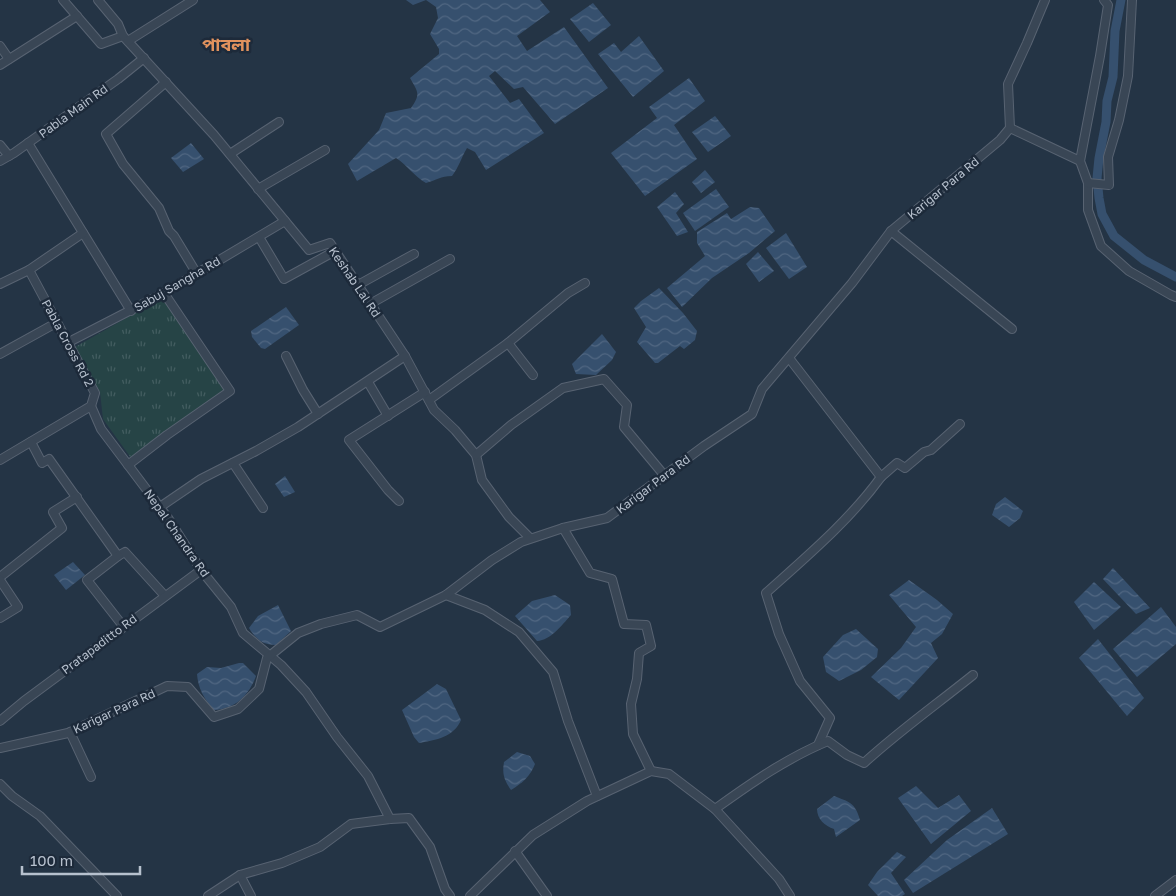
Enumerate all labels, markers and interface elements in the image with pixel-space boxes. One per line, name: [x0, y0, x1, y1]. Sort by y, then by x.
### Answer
district label: পাবলা: [202, 33, 251, 55]
street label: Pabla Main Rd: [36, 81, 110, 141]
street label: Karigar Para Rd: [904, 154, 982, 222]
street label: Keshab Lal Rd: [326, 244, 384, 320]
street label: Sabuj Sangha Rd: [131, 253, 223, 315]
street label: Pabla Cross Rd 2: [39, 297, 97, 389]
street label: Karigar Para Rd: [613, 451, 693, 517]
street label: Nepal Chandra Rd: [141, 486, 213, 580]
street label: Pratapaditto Rd: [58, 611, 140, 677]
street label: Karigar Para Rd: [71, 685, 157, 737]
scale bar: [22, 844, 140, 876]
text: 100 m: [30, 851, 73, 869]

